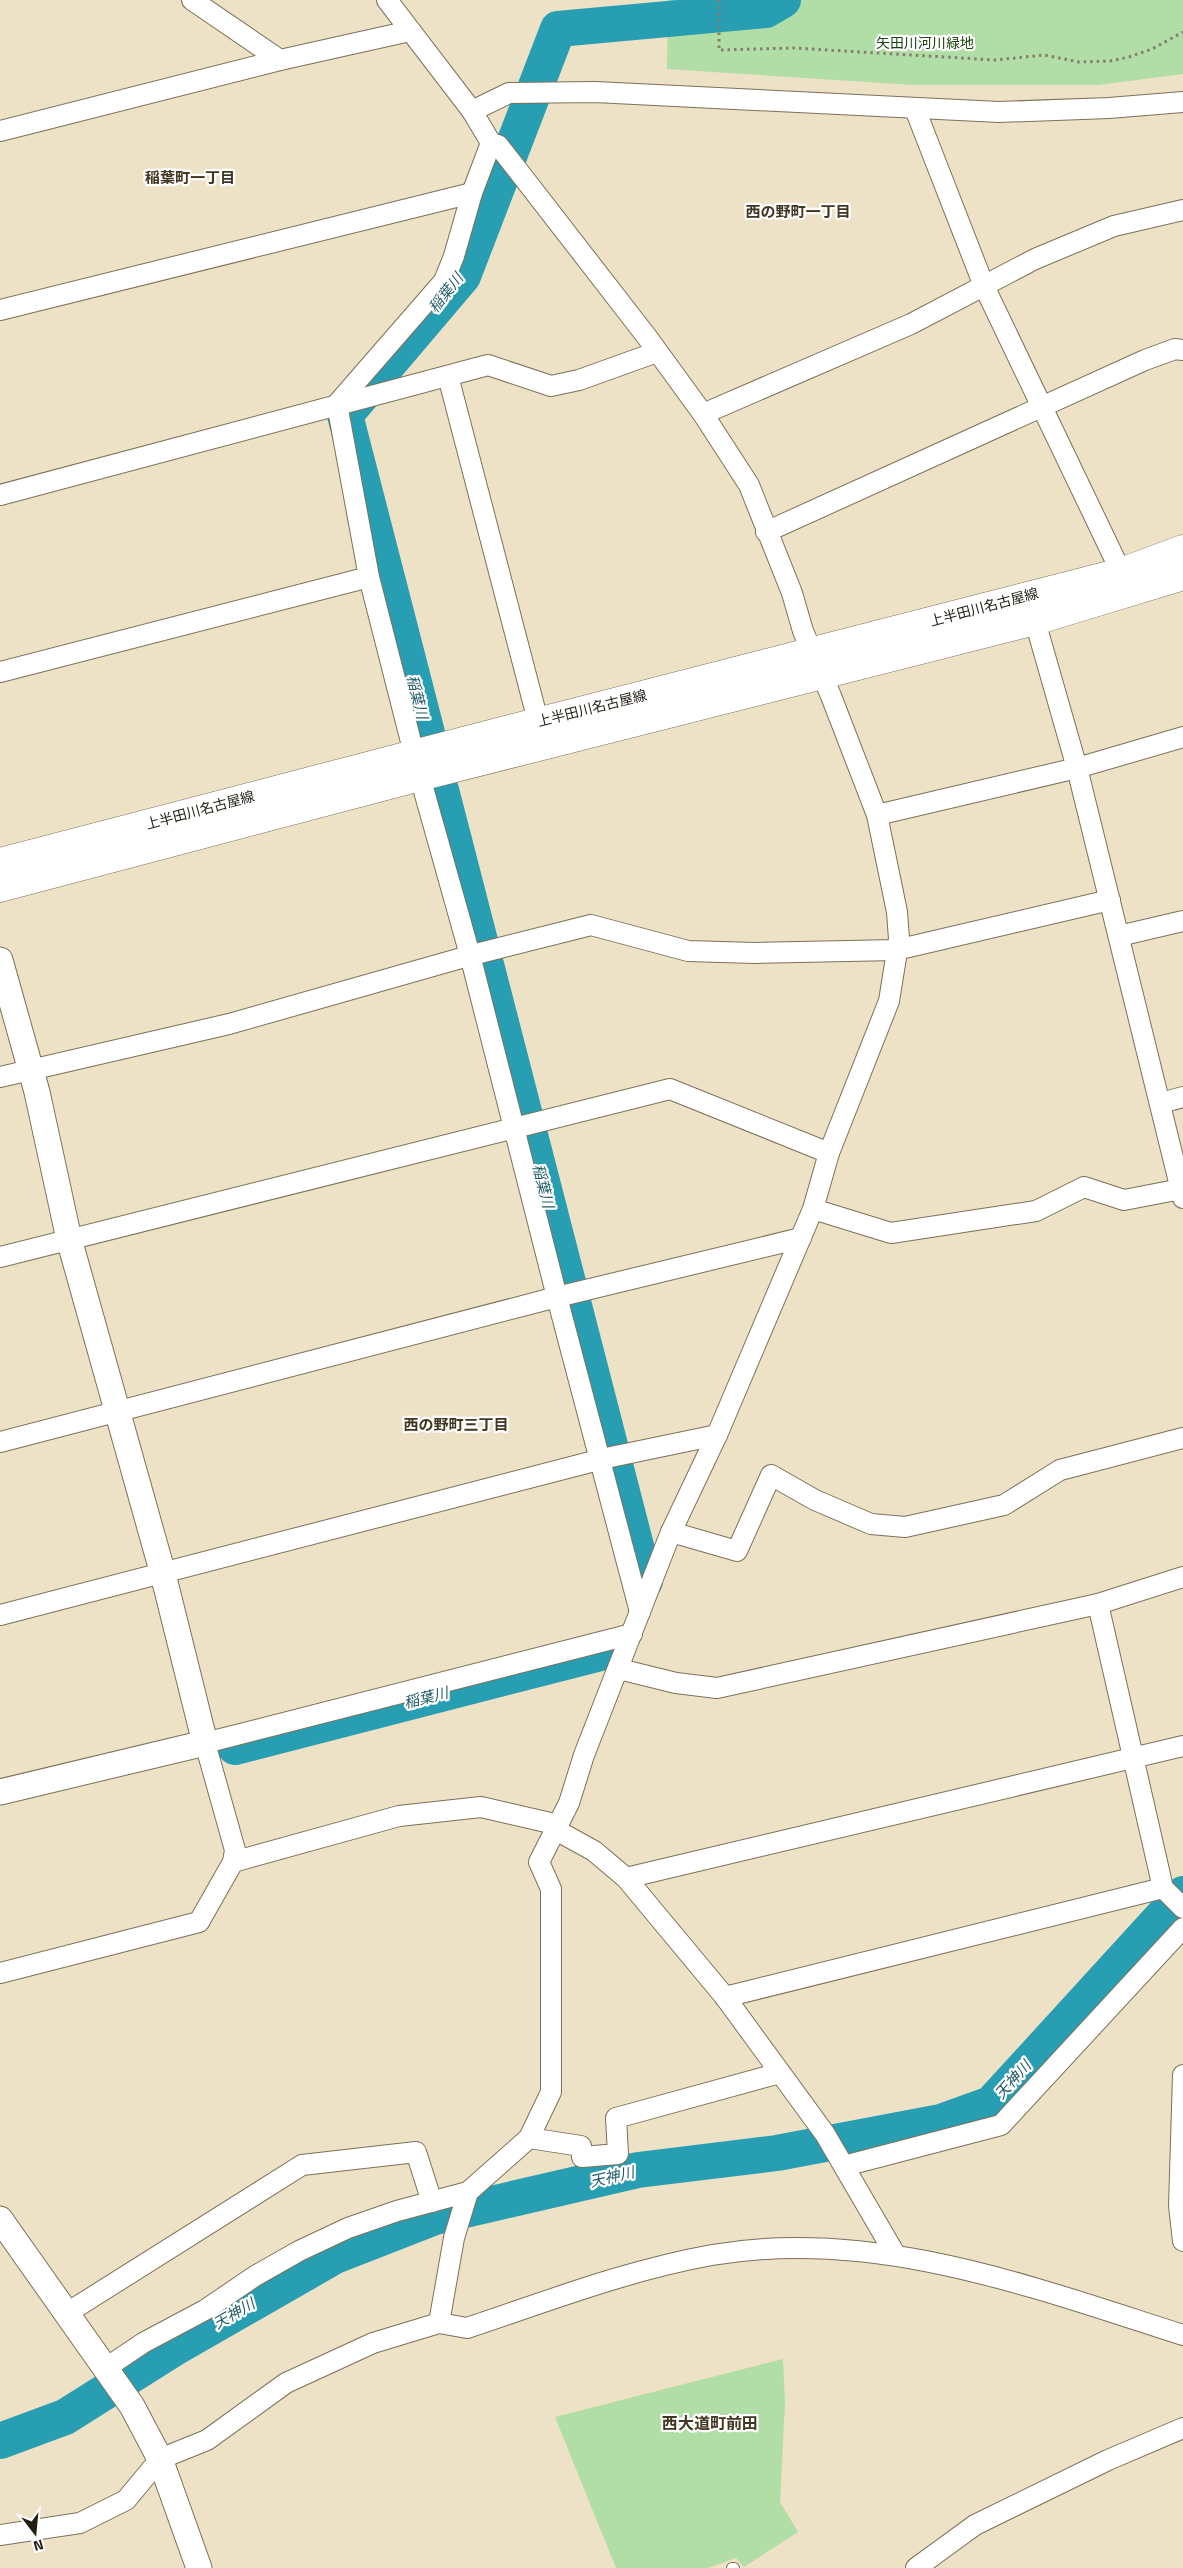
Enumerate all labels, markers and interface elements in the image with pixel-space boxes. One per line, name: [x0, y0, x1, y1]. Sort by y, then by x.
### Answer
park label: 矢田川河川緑地: [876, 32, 974, 53]
district label: 稲葉町一丁目: [145, 166, 235, 189]
district label: 西の野町一丁目: [745, 200, 851, 223]
water label: 稲葉川: [423, 266, 470, 318]
street label: 上半田川名古屋線: [927, 582, 1041, 631]
water label: 稲葉川: [401, 672, 435, 723]
street label: 上半田川名古屋線: [535, 684, 649, 731]
street label: 上半田川名古屋線: [143, 785, 257, 834]
water label: 稲葉川: [527, 1161, 561, 1212]
district label: 西の野町三丁目: [403, 1413, 509, 1436]
water label: 稲葉川: [401, 1680, 452, 1714]
water label: 天神川: [989, 2054, 1038, 2104]
water label: 天神川: [587, 2160, 638, 2193]
water label: 天神川: [209, 2291, 261, 2335]
district label: 西大道町前田: [662, 2411, 758, 2435]
north arrow: [10, 2508, 60, 2558]
text: N: [31, 2535, 46, 2557]

